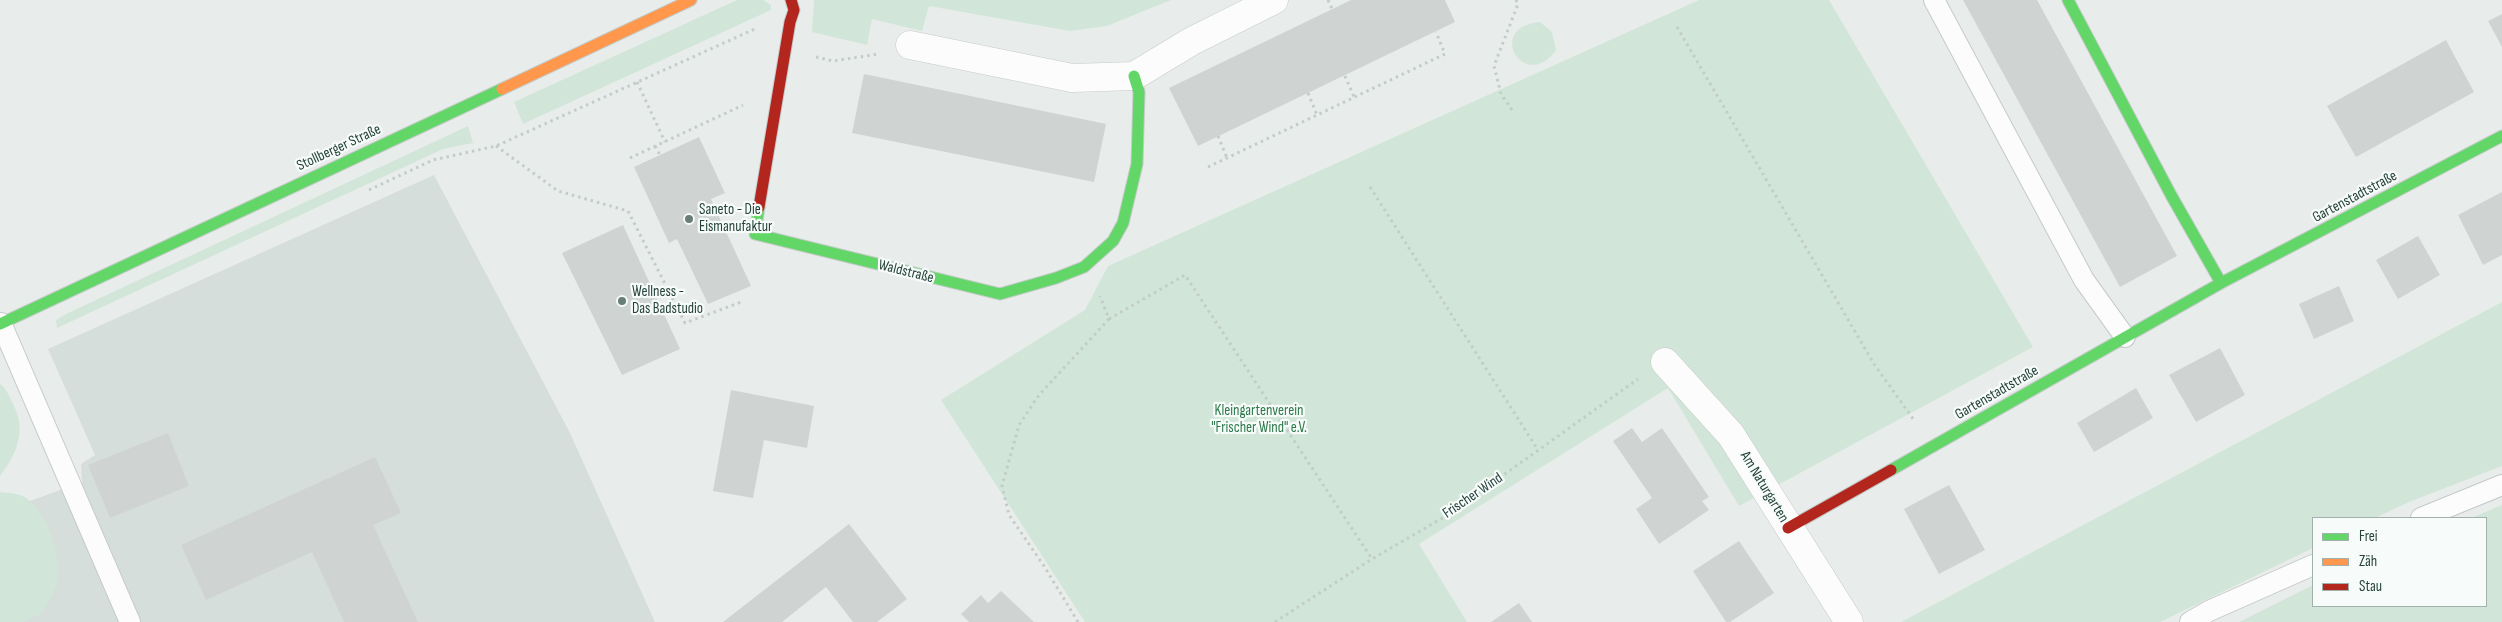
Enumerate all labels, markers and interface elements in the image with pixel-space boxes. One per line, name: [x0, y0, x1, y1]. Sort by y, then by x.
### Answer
street label: Stollberger Straße: [294, 121, 384, 175]
street label: Gartenstadtstraße: [2310, 167, 2400, 227]
place label: Saneto - Die Eismanufaktur: [699, 201, 772, 236]
marker: Saneto - Die Eismanufaktur: [683, 213, 695, 225]
street label: Waldstraße: [877, 256, 935, 288]
place label: Wellness - Das Badstudio: [632, 283, 703, 318]
marker: Wellness - Das Badstudio: [616, 295, 628, 307]
street label: Gartenstadtstraße: [1952, 362, 2042, 424]
park label: Kleingartenverein "Frischer Wind" e.V.: [1211, 402, 1307, 437]
street label: Am Naturgarten: [1736, 448, 1792, 526]
street label: Frischer Wind: [1440, 469, 1506, 523]
legend: [2312, 517, 2487, 607]
text: Frei: [2359, 527, 2378, 546]
text: Zäh: [2359, 552, 2377, 571]
text: Stau: [2359, 577, 2382, 596]

